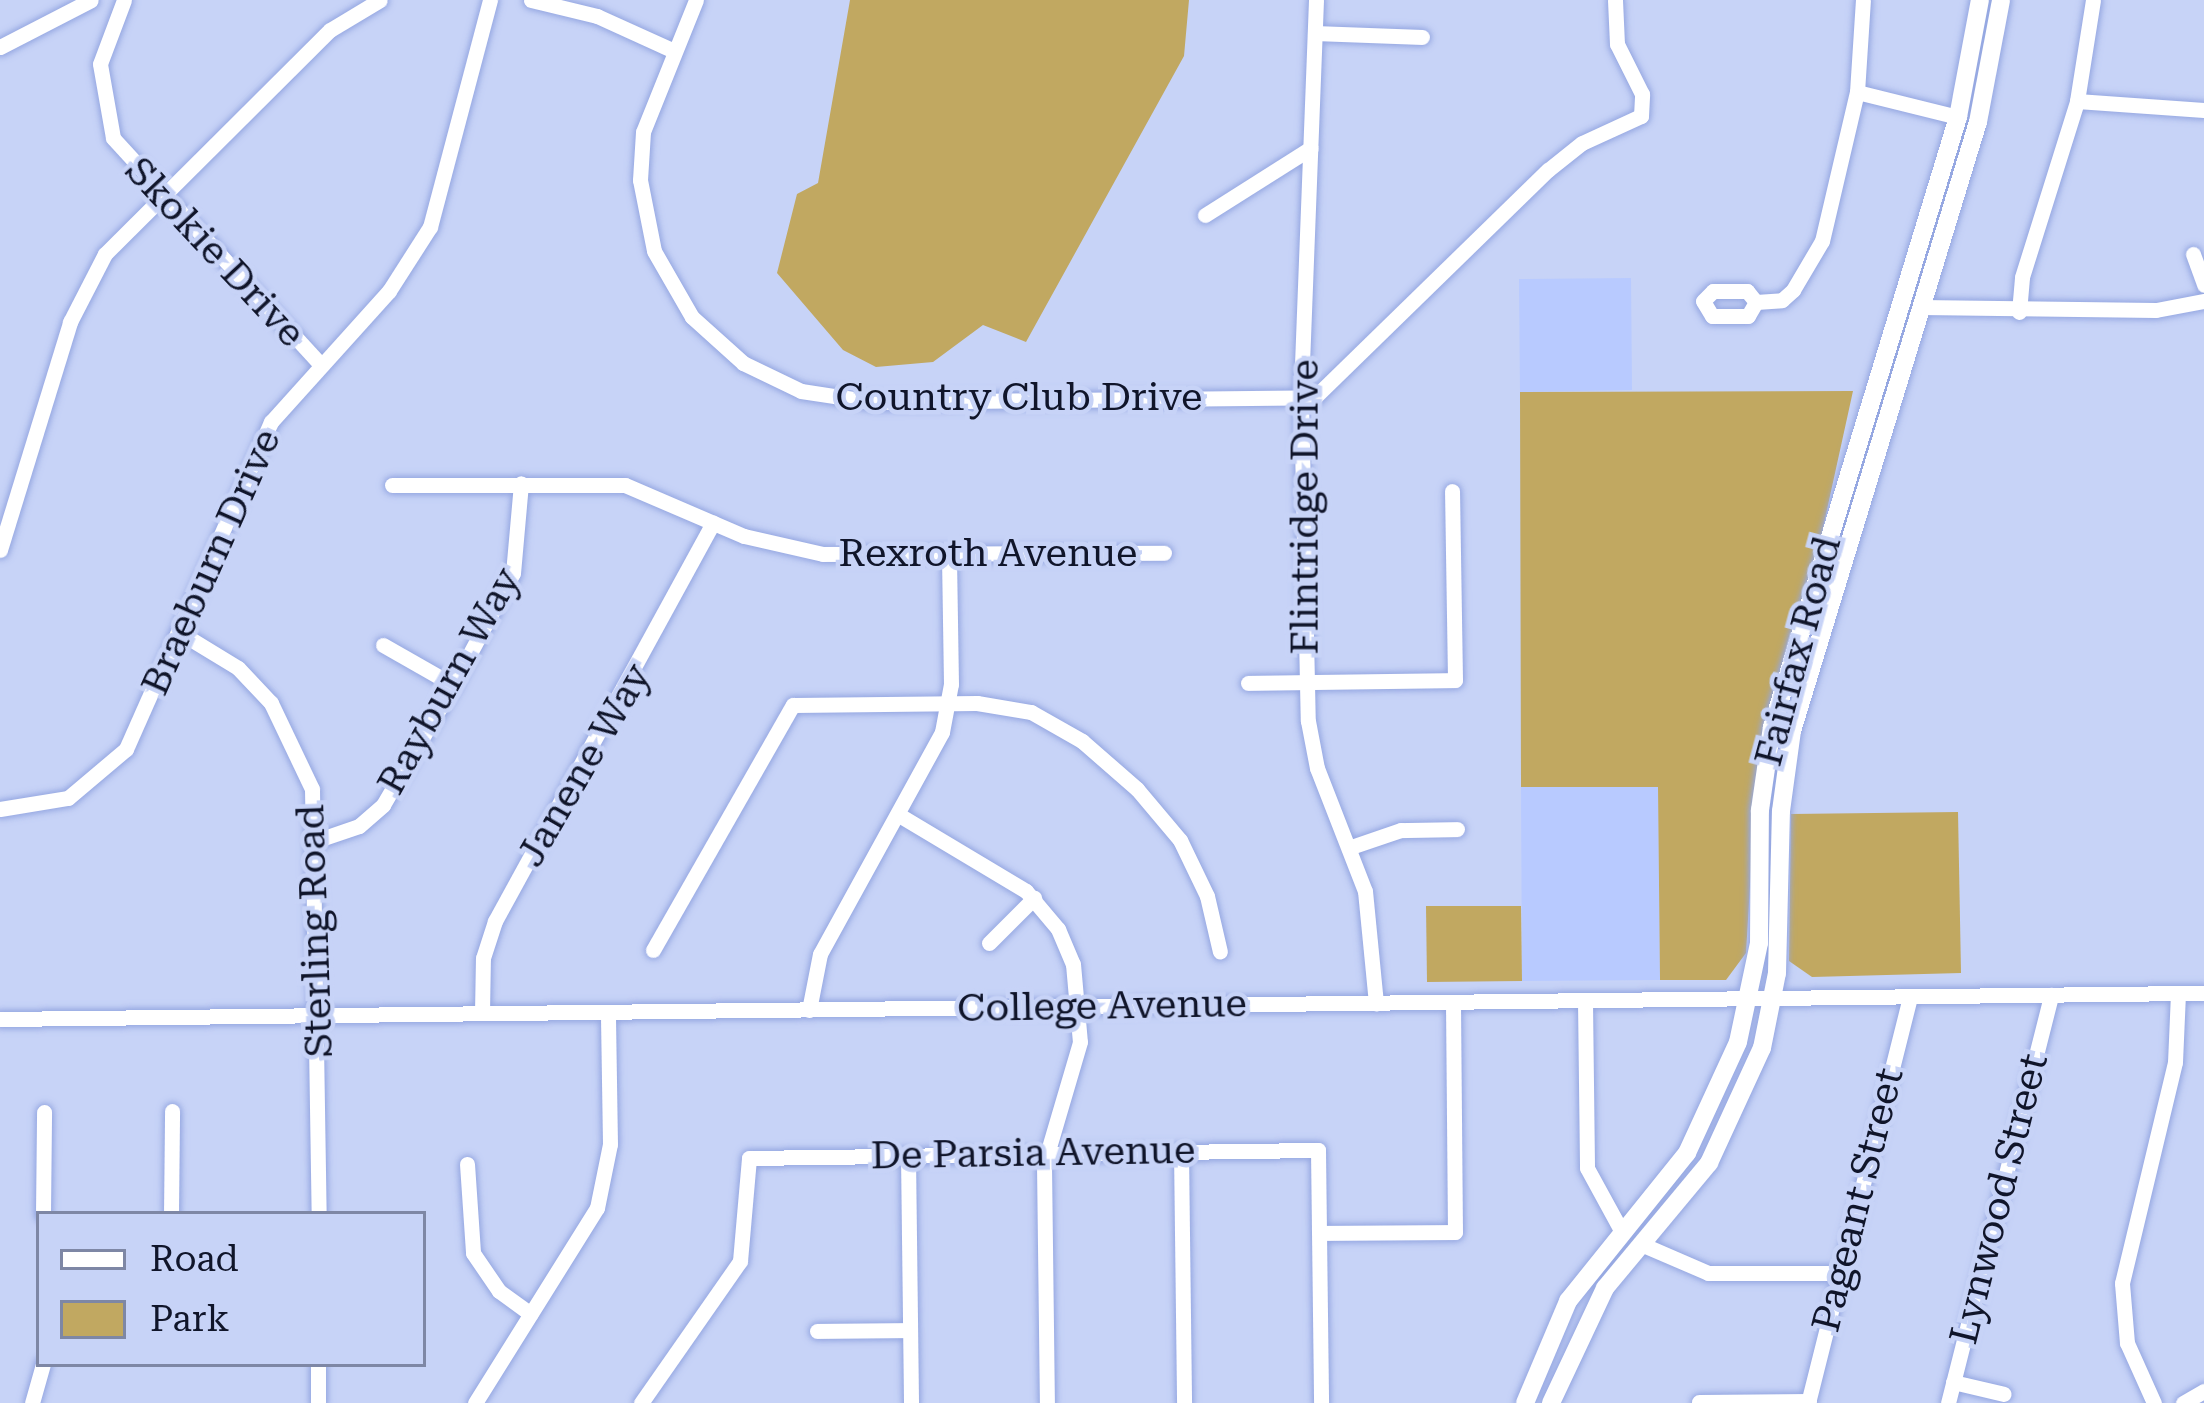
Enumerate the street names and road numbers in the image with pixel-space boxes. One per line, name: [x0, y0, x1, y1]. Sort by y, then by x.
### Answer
street label: Skokie Drive: [115, 148, 315, 356]
street label: Flintridge Drive: [1282, 359, 1328, 655]
street label: Country Club Drive: [835, 374, 1203, 420]
street label: Braeburn Drive: [131, 422, 291, 702]
street label: Rexroth Avenue: [839, 530, 1137, 576]
street label: Fairfax Road: [1745, 531, 1851, 771]
street label: Rayburn Way: [368, 560, 530, 802]
street label: Janene Way: [507, 655, 661, 875]
street label: Sterling Road: [287, 804, 343, 1058]
street label: College Avenue: [957, 980, 1247, 1032]
street label: Lynwood Street: [1940, 1049, 2058, 1349]
street label: Pageant Street: [1803, 1063, 1913, 1337]
street label: De Parsia Avenue: [870, 1127, 1196, 1179]

